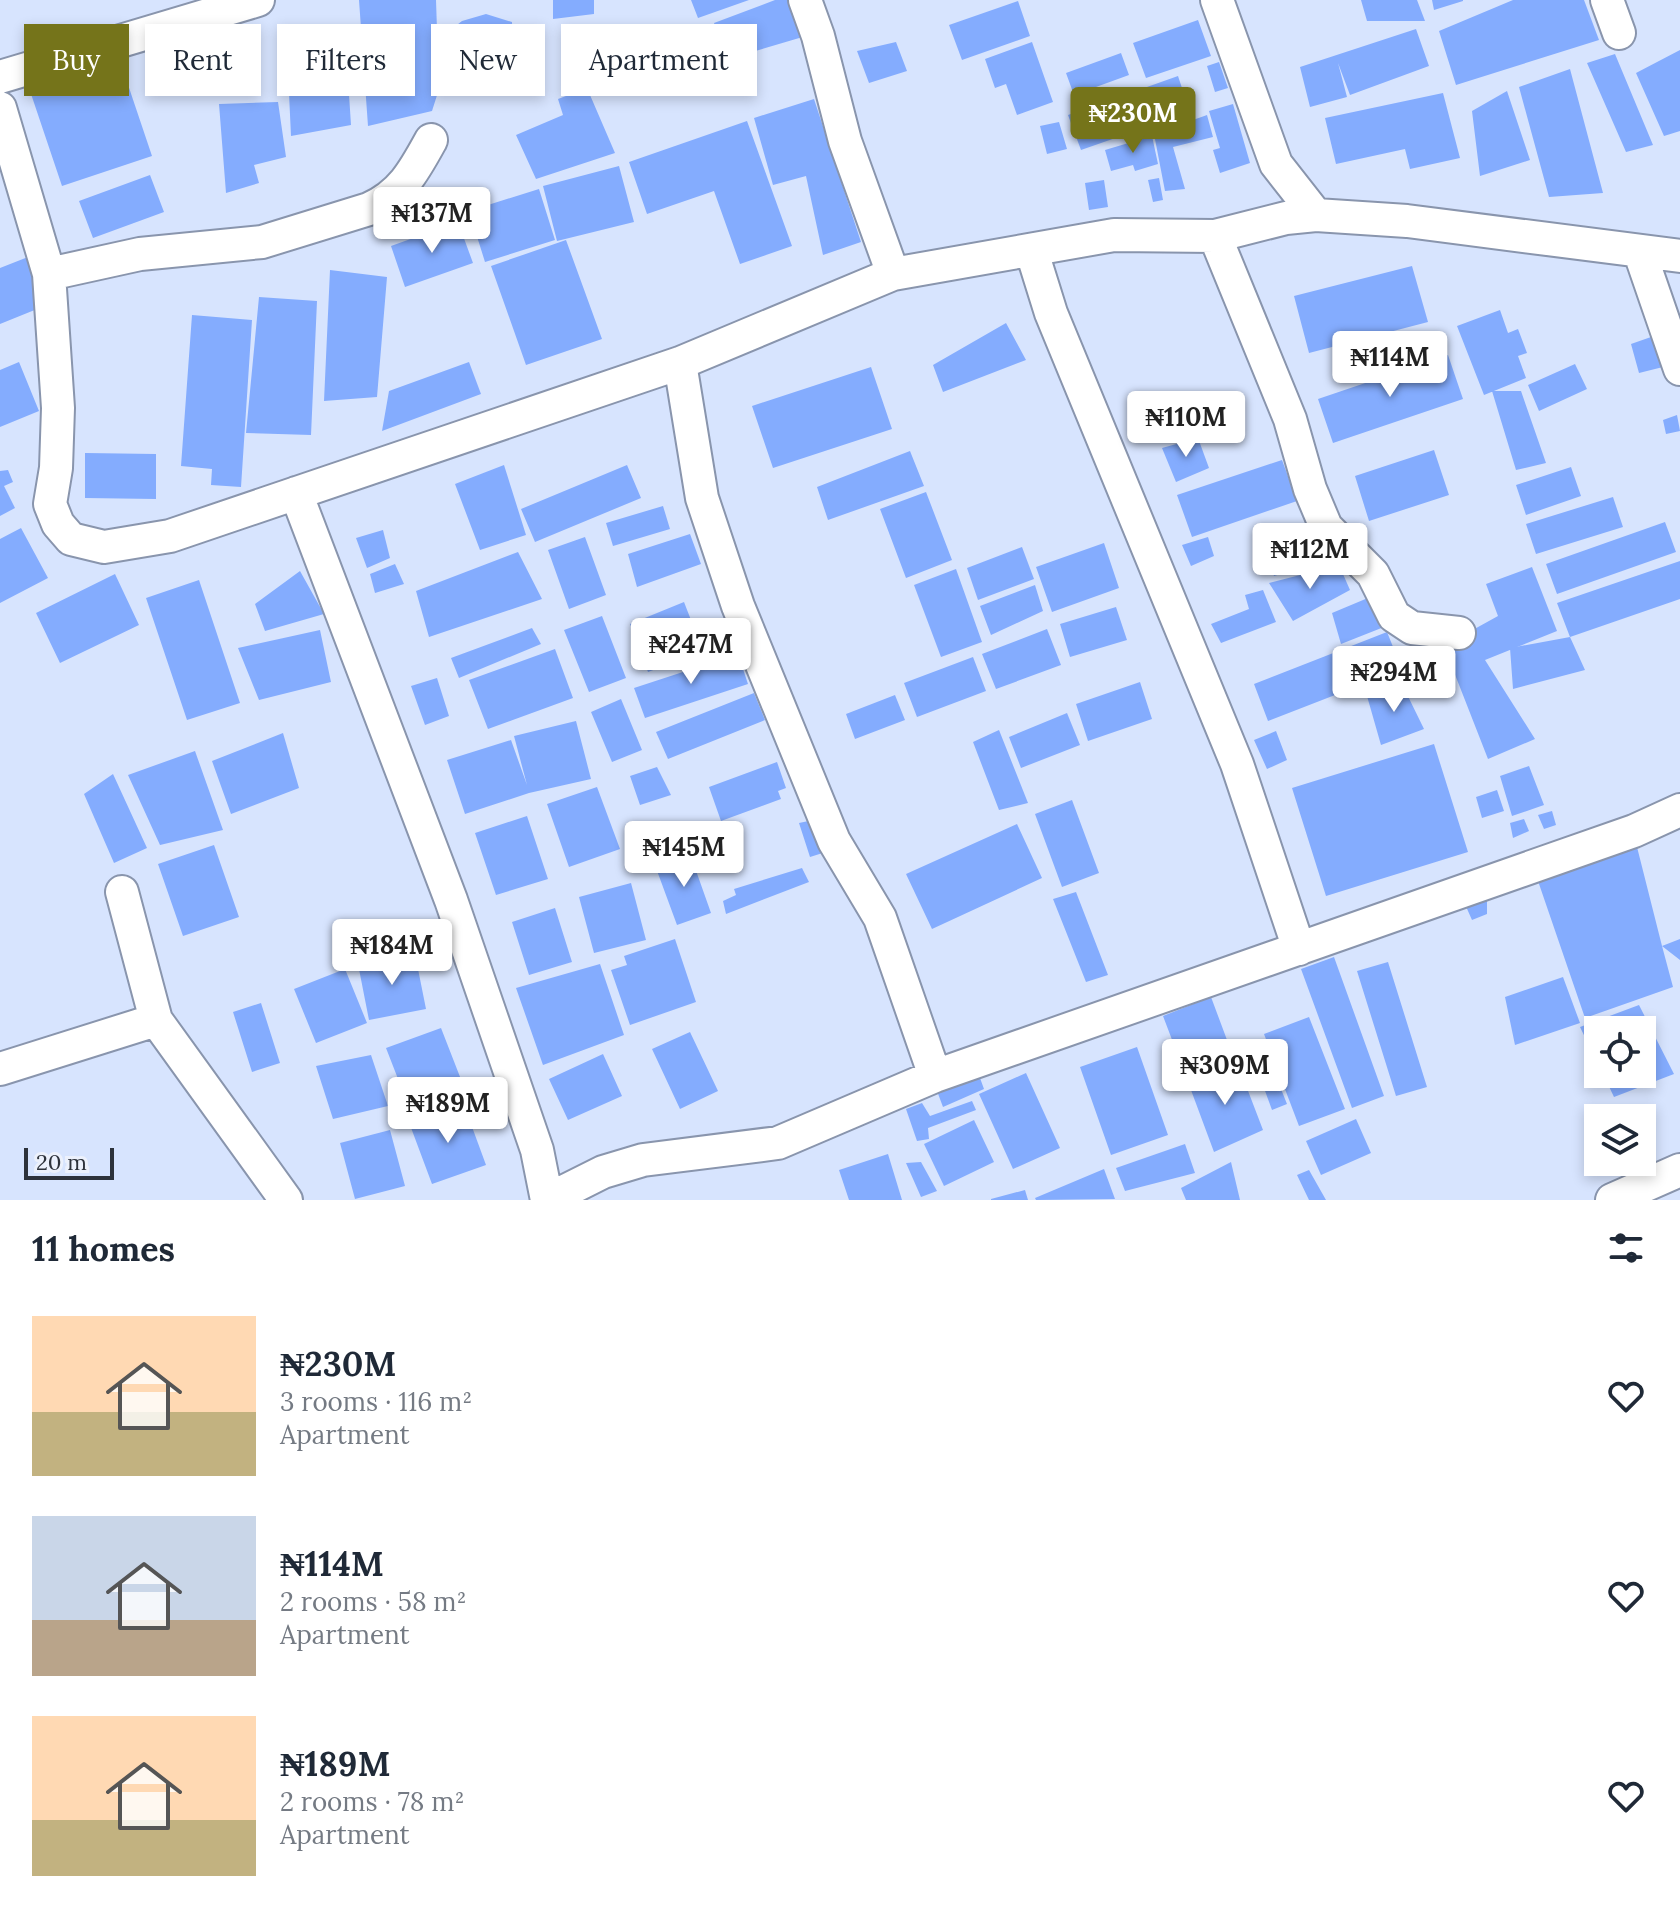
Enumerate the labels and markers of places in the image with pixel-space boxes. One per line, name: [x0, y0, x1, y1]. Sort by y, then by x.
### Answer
pin: ₦230M: [1077, 87, 1189, 155]
pin: ₦137M: [376, 187, 488, 255]
pin: ₦114M: [1334, 331, 1446, 399]
pin: ₦110M: [1130, 391, 1242, 459]
pin: ₦112M: [1254, 523, 1366, 591]
pin: ₦247M: [635, 618, 747, 686]
pin: ₦294M: [1338, 646, 1450, 714]
pin: ₦145M: [628, 821, 740, 889]
pin: ₦184M: [336, 919, 448, 987]
pin: ₦309M: [1169, 1039, 1281, 1107]
pin: ₦189M: [392, 1077, 504, 1145]

